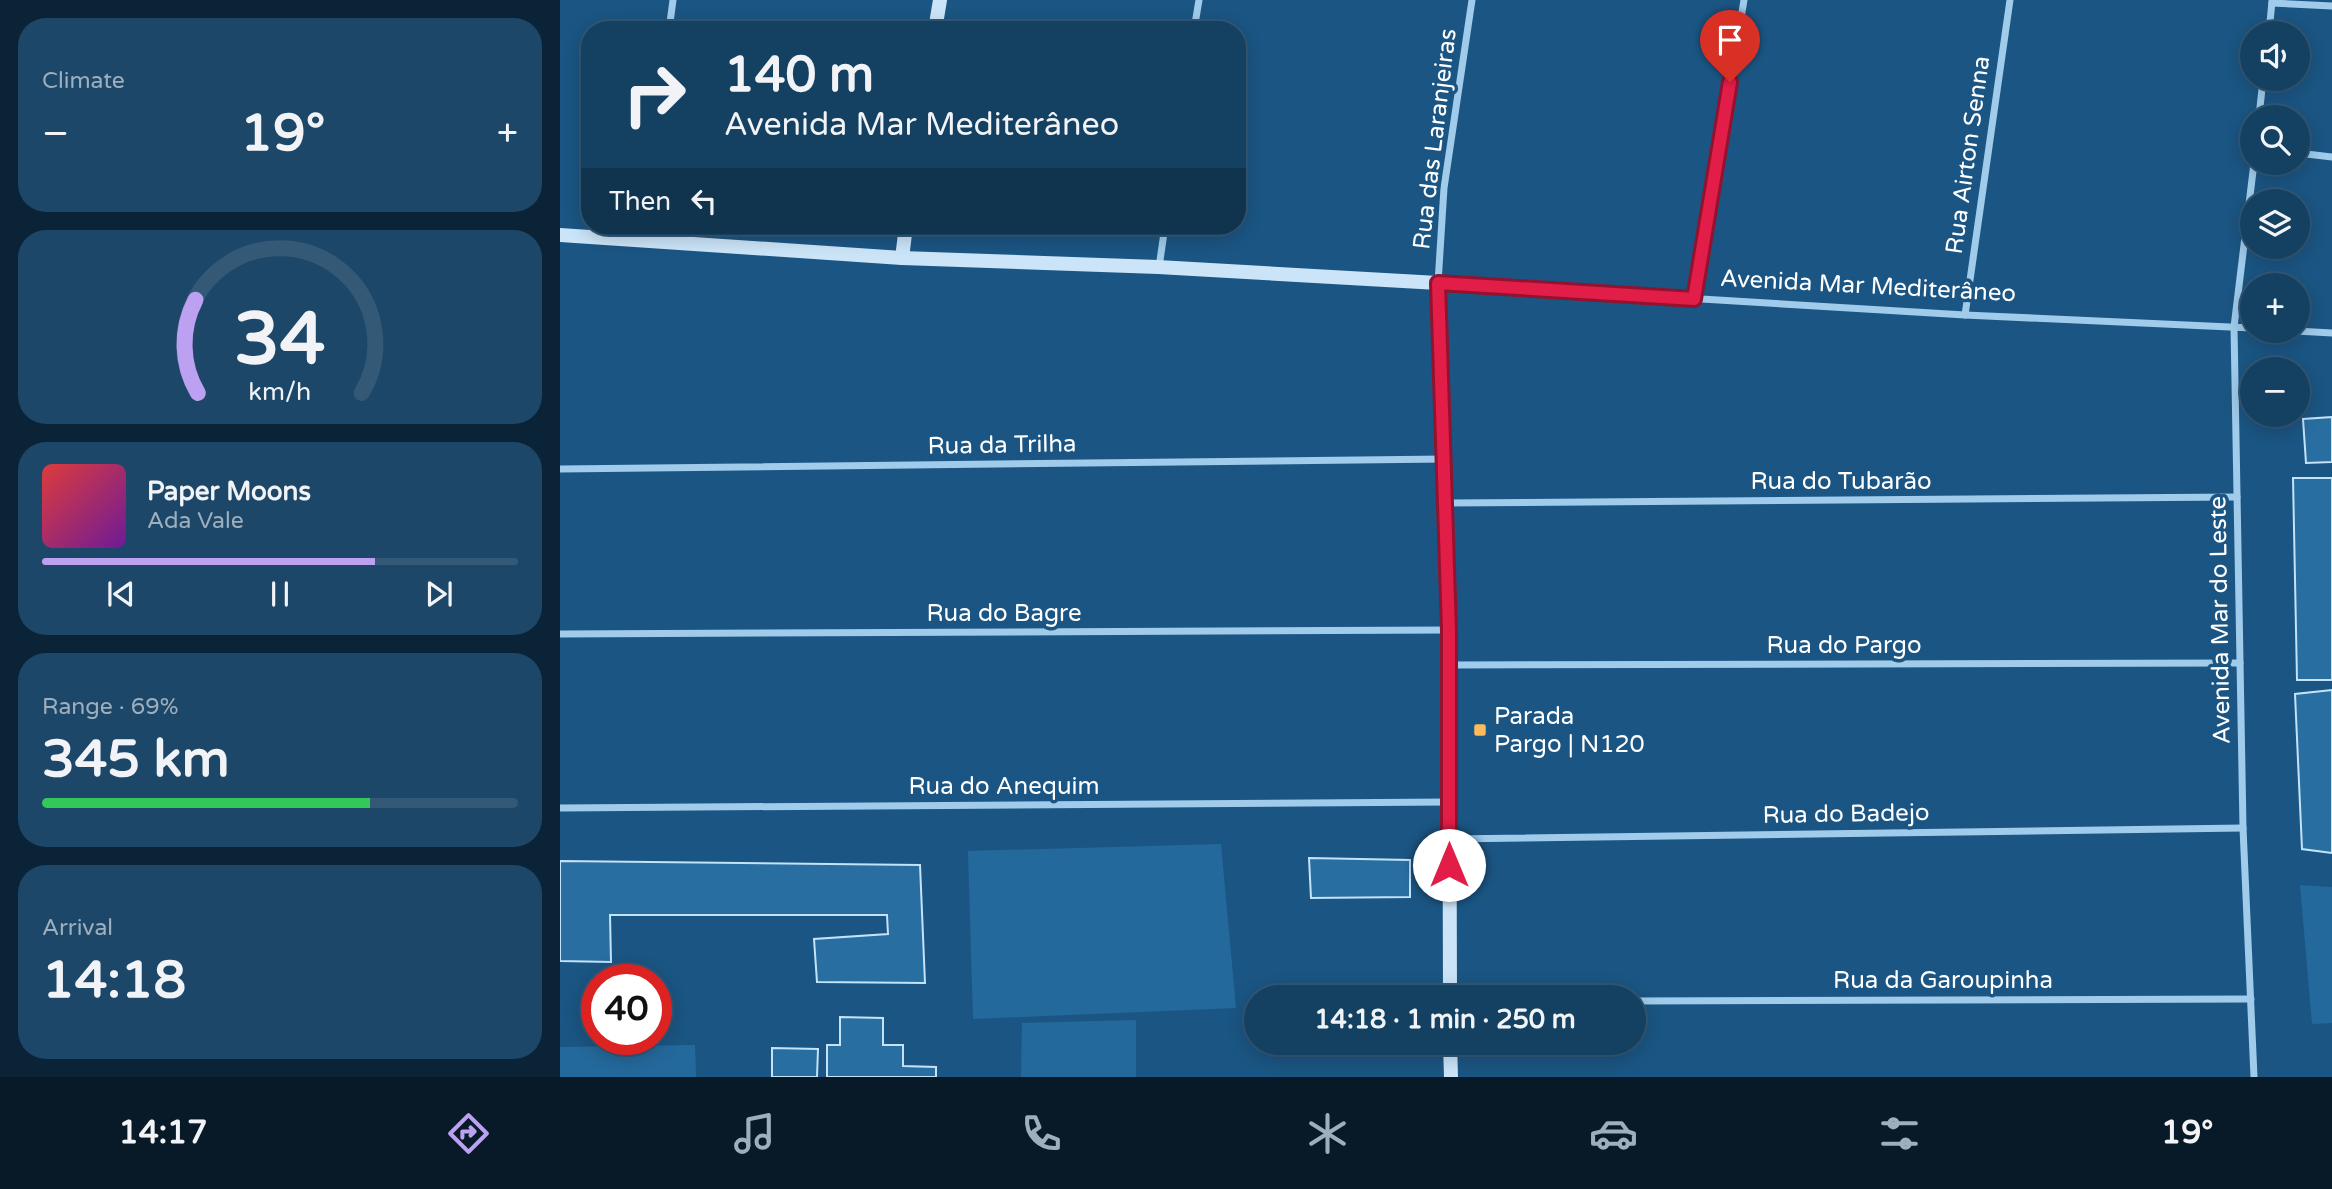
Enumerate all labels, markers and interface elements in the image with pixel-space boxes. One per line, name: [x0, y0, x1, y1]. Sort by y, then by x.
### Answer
pin: [1700, 10, 1760, 82]
icon: arrive: [1711, 21, 1749, 59]
map controls: [2240, 21, 2310, 427]
button: sound: [2240, 21, 2310, 91]
street label: Rua das Laranjeiras: [1407, 27, 1463, 251]
text: 140 m: [724, 46, 874, 105]
icon: right: [609, 49, 700, 140]
street label: Rua Airton Senna: [1940, 54, 1996, 256]
text: Climate: [42, 67, 125, 95]
text: 19°: [240, 102, 325, 165]
button: search: [2240, 105, 2310, 175]
text: Avenida Mar Mediterâneo: [724, 106, 1119, 144]
text: −: [42, 111, 69, 157]
text: +: [497, 111, 518, 157]
icon: left: [685, 182, 723, 220]
text: Then: [609, 186, 671, 217]
button: layers: [2240, 189, 2310, 259]
street label: Avenida Mar Mediterâneo: [1719, 264, 2017, 308]
button: +: [2240, 273, 2310, 343]
text: 34: [234, 296, 326, 384]
button: −: [2240, 357, 2310, 427]
text: km/h: [249, 376, 311, 406]
street label: Rua da Trilha: [927, 429, 1077, 461]
street label: Rua do Tubarão: [1750, 467, 1932, 496]
text: Paper Moons: [147, 476, 311, 507]
street label: Avenida Mar do Leste: [2203, 496, 2237, 744]
text: Ada Vale: [147, 507, 244, 535]
icon: previous: [102, 575, 140, 613]
icon: pause: [261, 575, 299, 613]
icon: next: [420, 575, 458, 613]
street label: Rua do Bagre: [926, 599, 1082, 628]
street label: Rua do Pargo: [1767, 631, 1921, 660]
text: Range · 69%: [42, 693, 178, 721]
place label: Parada Pargo | N120: [1494, 702, 1645, 759]
marker: Parada Pargo | N120: [1472, 722, 1488, 738]
text: 345 km: [42, 728, 230, 791]
street label: Rua do Anequim: [908, 772, 1100, 801]
street label: Rua do Badejo: [1762, 798, 1930, 830]
position arrow: [1412, 828, 1486, 902]
text: Arrival: [42, 914, 113, 942]
text: 14:18: [42, 949, 186, 1012]
speed limit sign: 40: [581, 964, 672, 1055]
street label: Rua da Garoupinha: [1833, 966, 2053, 995]
text: 14:18 · 1 min · 250 m: [1314, 1004, 1576, 1035]
icon: directions: [444, 1109, 493, 1158]
icon: music: [730, 1109, 779, 1158]
icon: phone: [1017, 1109, 1066, 1158]
icon: climate: [1303, 1109, 1352, 1158]
icon: car: [1589, 1109, 1638, 1158]
icon: filters: [1875, 1109, 1924, 1158]
text: 14:17: [119, 1114, 207, 1152]
text: 19°: [2161, 1114, 2213, 1152]

